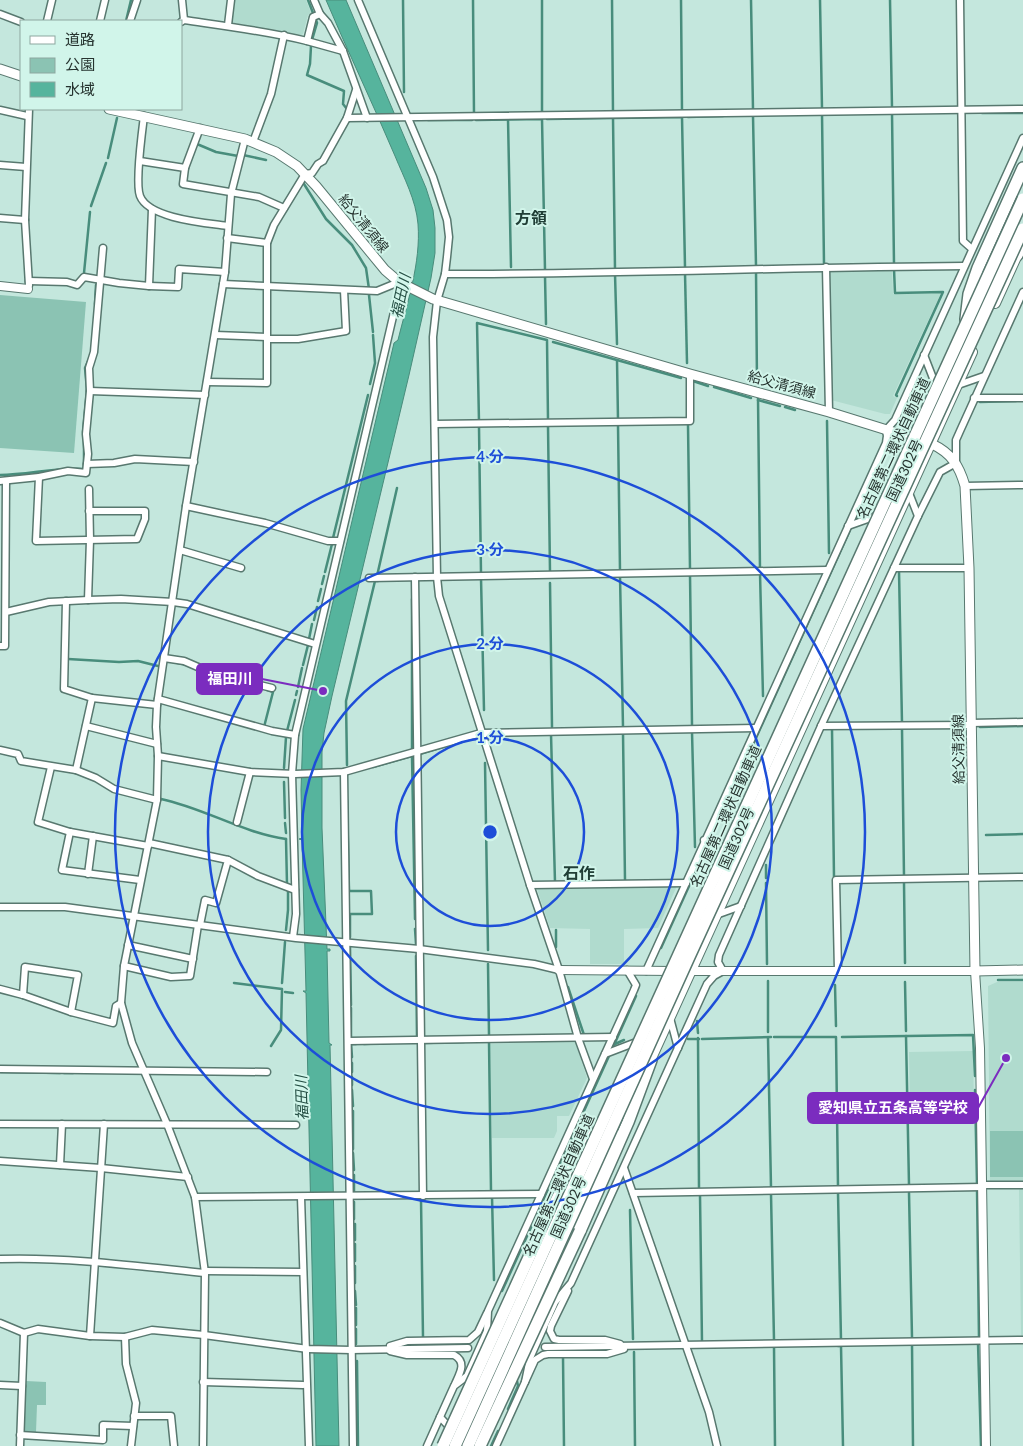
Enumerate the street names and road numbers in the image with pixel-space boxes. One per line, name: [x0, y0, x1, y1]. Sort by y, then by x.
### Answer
street label: 給父清須線: [335, 190, 393, 256]
street label: 給父清須線: [746, 367, 818, 401]
street label: 名古屋第二環状自動車道: [853, 375, 933, 521]
street label: 国道302号: [882, 436, 926, 504]
street label: 給父清須線: [949, 714, 967, 784]
street label: 名古屋第二環状自動車道: [686, 742, 764, 890]
street label: 国道302号: [715, 804, 757, 872]
street label: 名古屋第二環状自動車道: [519, 1111, 597, 1259]
street label: 国道302号: [547, 1173, 589, 1241]

